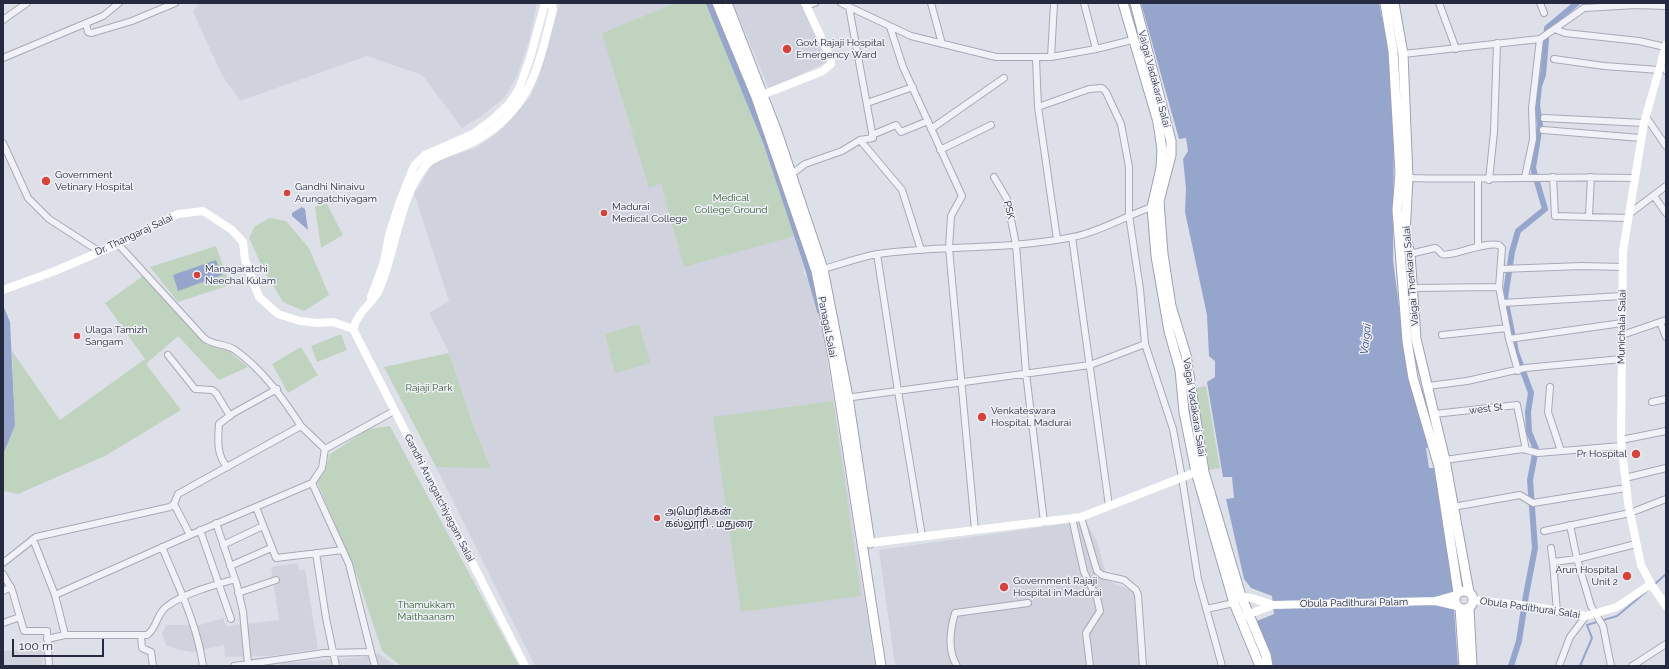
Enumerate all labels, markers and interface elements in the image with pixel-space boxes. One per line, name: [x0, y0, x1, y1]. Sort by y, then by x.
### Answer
street label: Vaigai Vadakarai Salai: [1135, 29, 1173, 129]
place label: Govt Rajaji Hospital Emergency Ward: [796, 37, 885, 60]
marker: Govt Rajaji Hospital Emergency Ward: [781, 43, 793, 55]
place label: Government Vetinary Hospital: [55, 169, 133, 192]
marker: Government Vetinary Hospital: [40, 175, 52, 187]
place label: Gandhi Ninaivu Arungatchiyagam: [295, 181, 377, 204]
marker: Gandhi Ninaivu Arungatchiyagam: [282, 188, 292, 198]
park label: Medical College Ground: [694, 192, 768, 216]
street label: PSK: [1001, 199, 1017, 221]
place label: Madurai Medical College: [612, 201, 687, 224]
marker: Madurai Medical College: [599, 208, 609, 218]
street label: Dr. Thangaraj Salai: [93, 212, 175, 258]
street label: Vaigai Thenkarai Salai: [1401, 226, 1421, 326]
place label: Managaratchi Neechal Kulam: [205, 263, 276, 286]
marker: Managaratchi Neechal Kulam: [192, 270, 202, 280]
street label: Munichalai Salai: [1615, 290, 1629, 364]
street label: Panagal Salai: [815, 296, 839, 358]
water label: Vaigai: [1358, 323, 1374, 355]
place label: Ulaga Tamizh Sangam: [85, 324, 147, 348]
marker: Ulaga Tamizh Sangam: [72, 331, 82, 341]
street label: Vaigai Vadakarai Salai: [1180, 357, 1208, 457]
park label: Rajaji Park: [405, 382, 453, 394]
street label: west St: [1468, 401, 1504, 417]
place label: Venkateswara Hospital, Madurai: [991, 405, 1071, 428]
marker: Venkateswara Hospital, Madurai: [976, 411, 988, 423]
street label: Gandhi Arungatchiyagam Salai: [402, 432, 476, 564]
place label: Pr Hospital: [1577, 448, 1627, 460]
marker: Pr Hospital: [1630, 448, 1642, 460]
place label: அமெரிக்கன் கல்லூரி , மதுரை: [665, 506, 753, 530]
marker: அமெரிக்கன் கல்லூரி , மதுரை: [652, 513, 662, 523]
place label: Arun Hospital Unit 2: [1555, 564, 1618, 588]
marker: Arun Hospital Unit 2: [1621, 570, 1633, 582]
place label: Government Rajaji Hospital in Madurai: [1013, 575, 1102, 598]
marker: Government Rajaji Hospital in Madurai: [998, 581, 1010, 593]
street label: Obula Padithurai Salai: [1479, 595, 1581, 621]
street label: Obula Padithurai Palam: [1300, 596, 1408, 610]
park label: Thamukkam Maithaanam: [397, 599, 455, 622]
scale bar: [14, 631, 106, 657]
text: 100 m: [19, 639, 53, 653]

